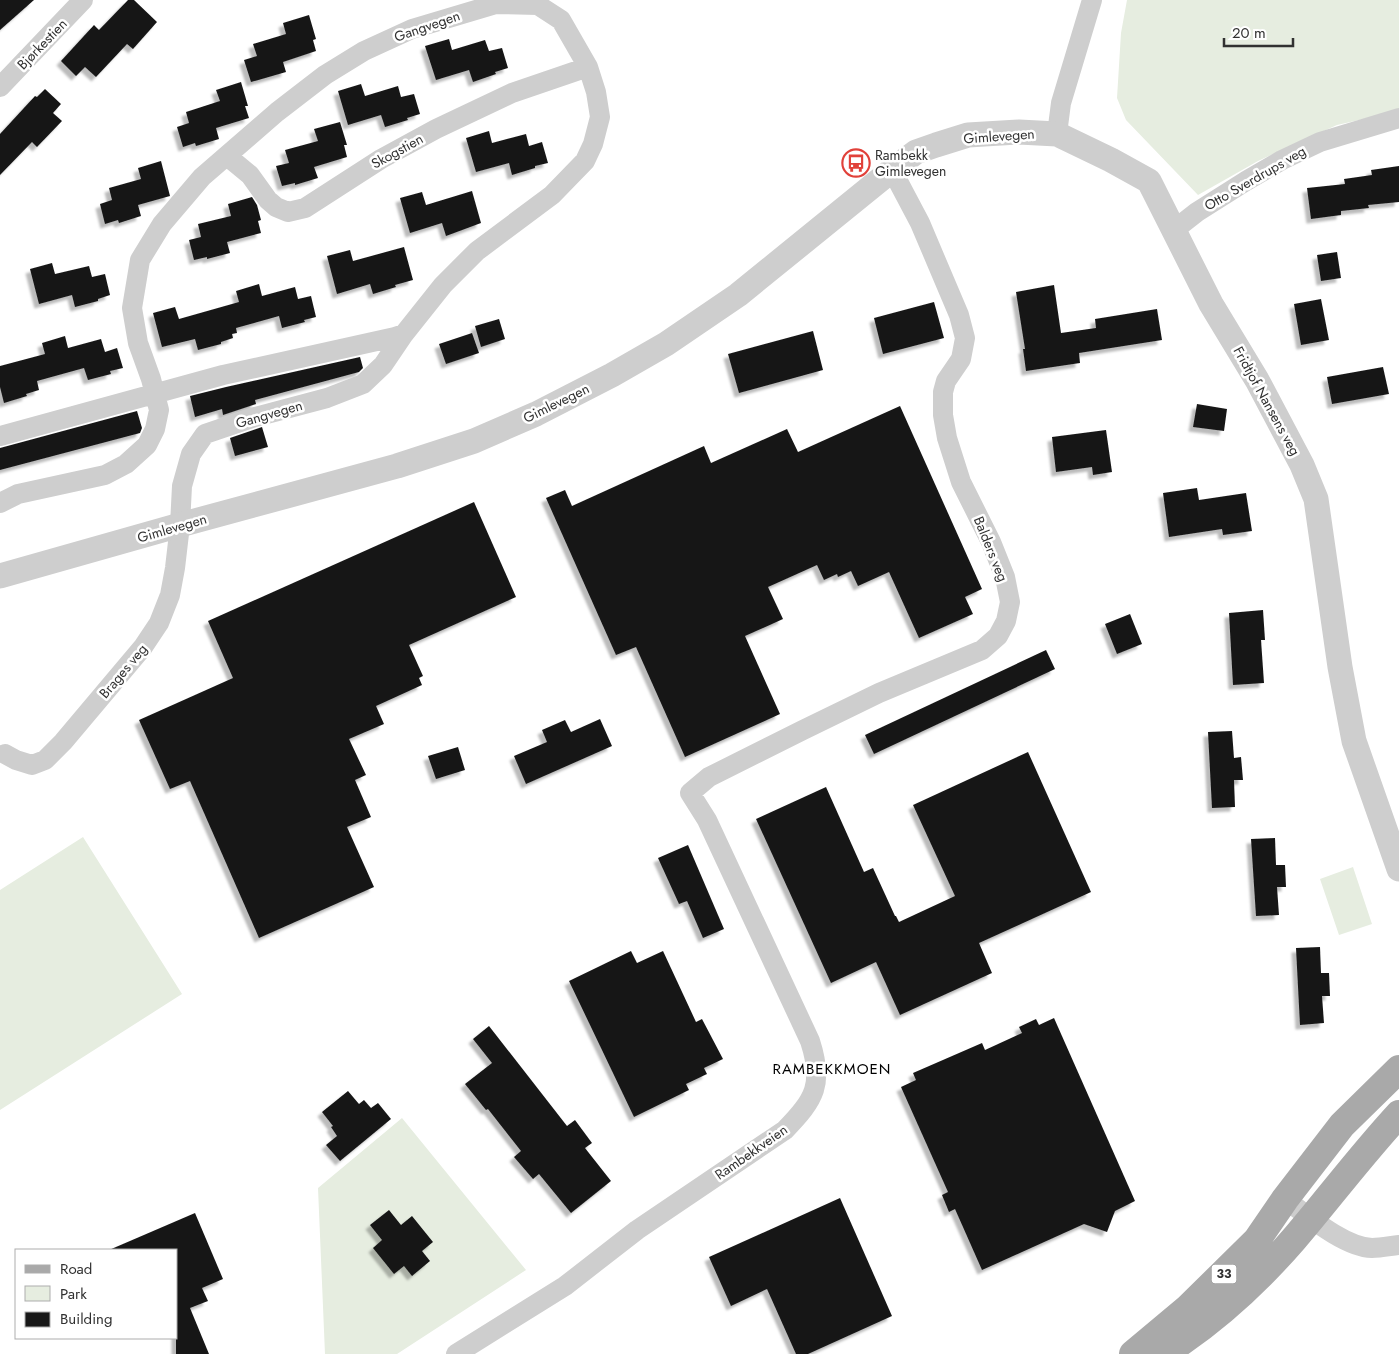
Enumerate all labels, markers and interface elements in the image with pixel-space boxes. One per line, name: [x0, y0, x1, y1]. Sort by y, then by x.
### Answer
street label: Gangvegen: [391, 5, 463, 47]
street label: Bjørkestien: [13, 14, 71, 74]
scale bar: [1224, 15, 1293, 47]
text: 20 m: [1232, 22, 1266, 44]
street label: Gimlevegen: [963, 124, 1035, 148]
street label: Skogstien: [367, 129, 427, 173]
street label: Otto Sverdrups veg: [1200, 141, 1310, 215]
place label: Rambekk Gimlevegen: [875, 145, 946, 181]
bus stop icon: Rambekk Gimlevegen: [841, 148, 871, 178]
street label: Fridtjof Nansens veg: [1229, 343, 1305, 459]
street label: Gimlevegen: [520, 378, 592, 428]
street label: Gangvegen: [233, 395, 305, 433]
street label: Gimlevegen: [135, 509, 209, 547]
street label: Balders veg: [969, 513, 1013, 585]
street label: Brages veg: [94, 639, 152, 703]
district label: RAMBEKKMOEN: [773, 1058, 891, 1080]
street label: Rambekkveien: [711, 1120, 791, 1184]
legend: [15, 1249, 178, 1339]
text: Road: [60, 1258, 92, 1280]
road number: 33: [1212, 1264, 1236, 1284]
text: Park: [60, 1283, 87, 1305]
text: Building: [60, 1308, 112, 1330]

